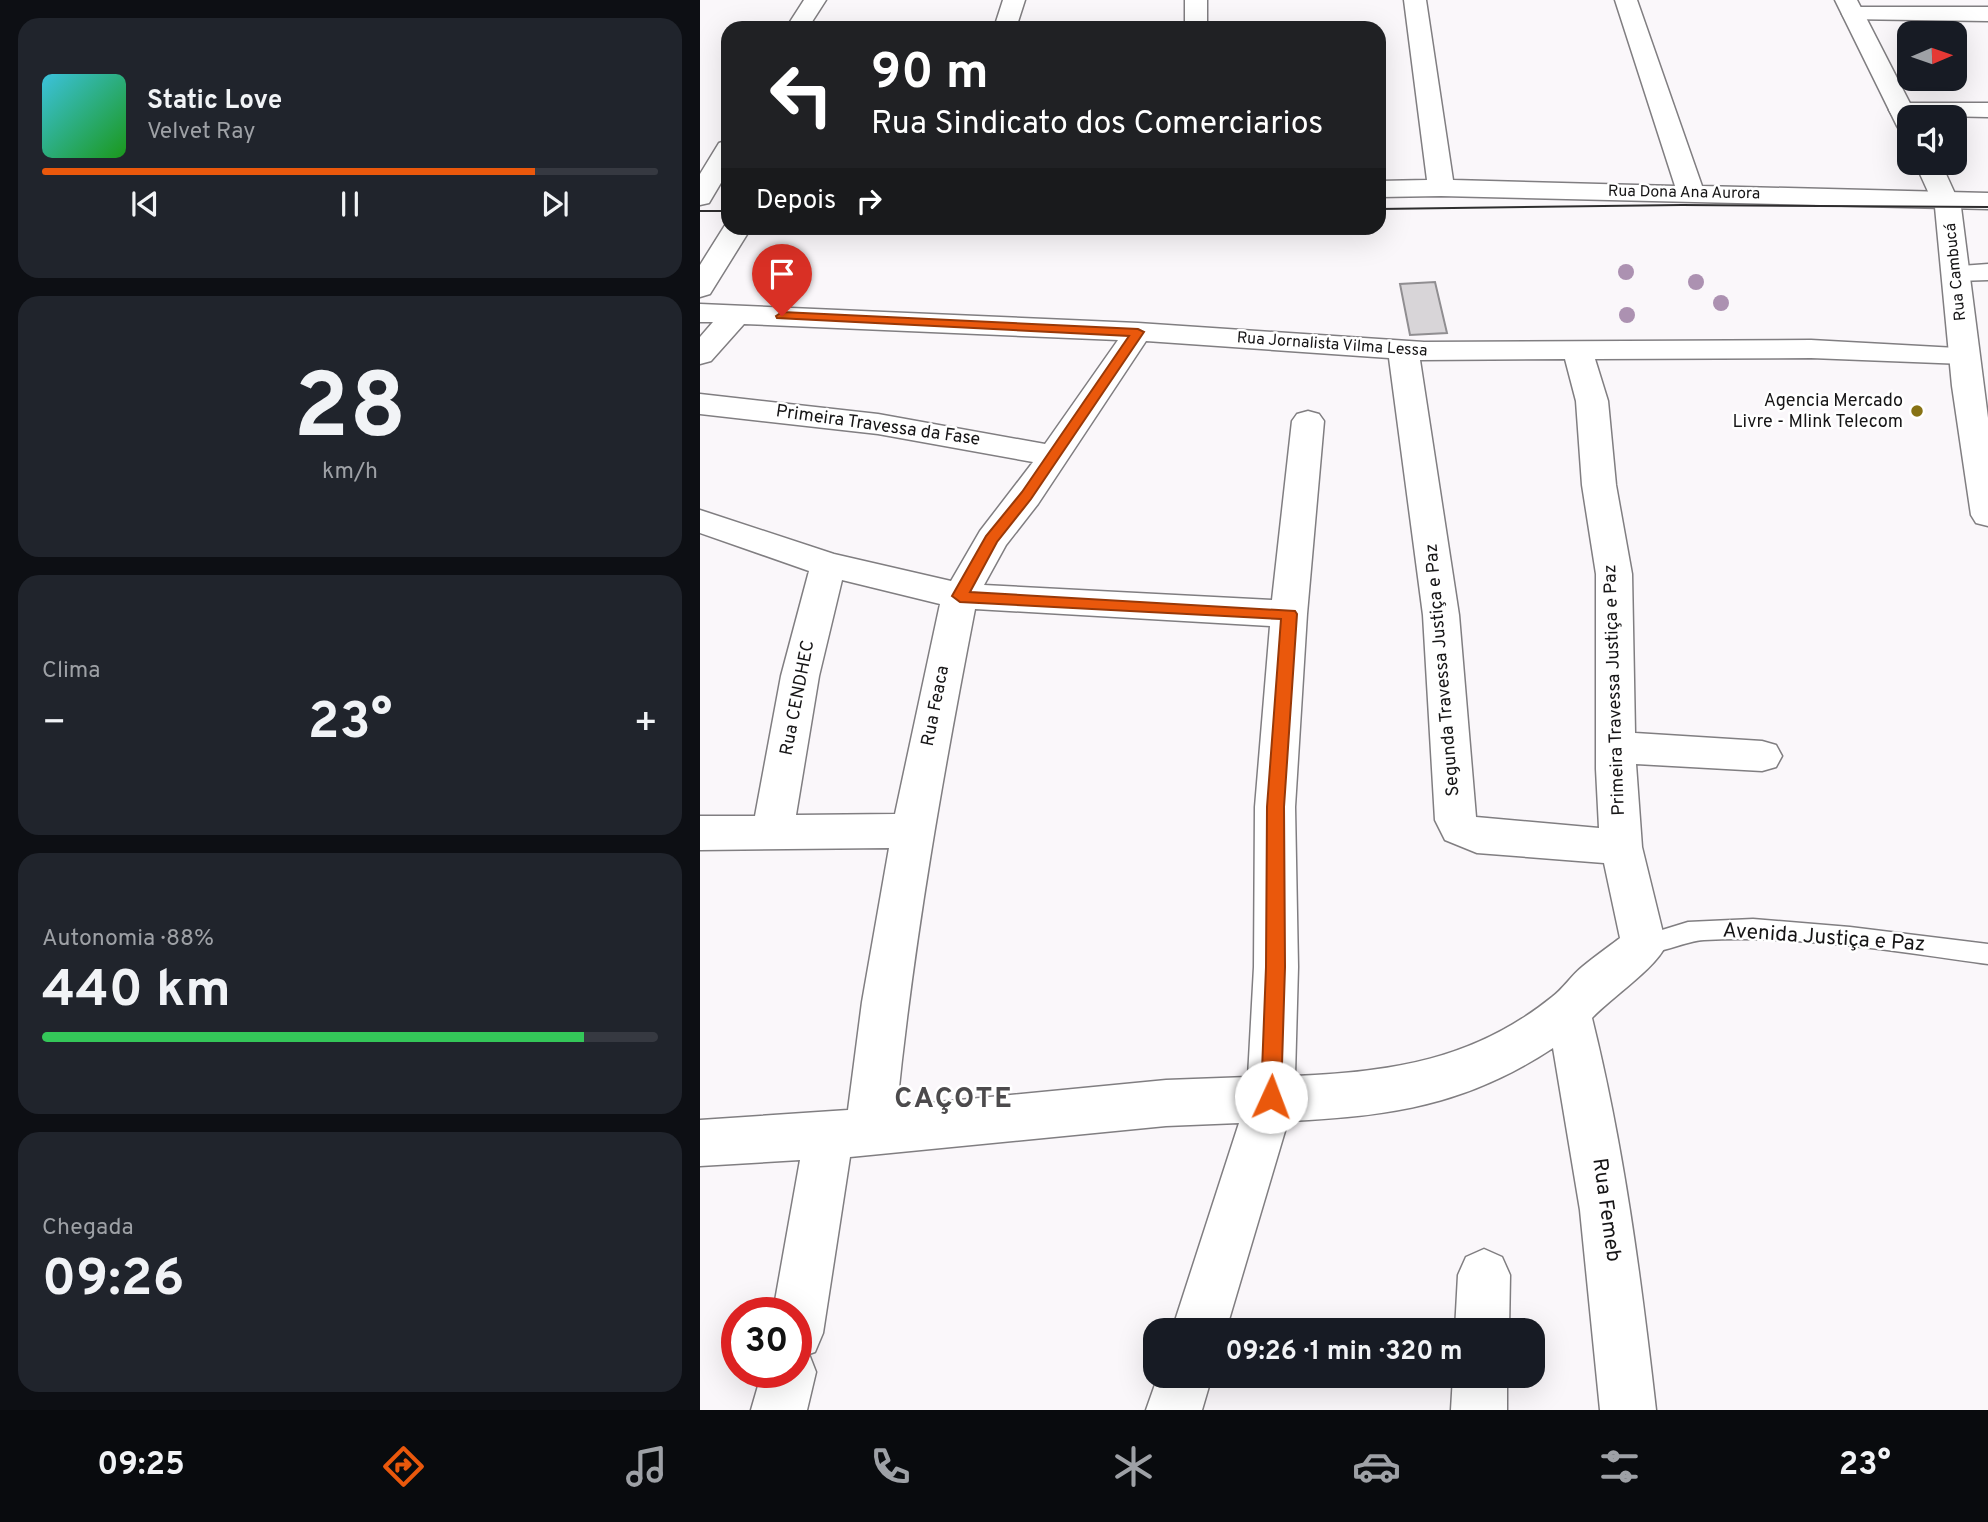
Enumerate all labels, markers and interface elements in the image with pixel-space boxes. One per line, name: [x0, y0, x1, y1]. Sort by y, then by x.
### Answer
north arrow: [1897, 21, 1967, 91]
map controls: [1897, 21, 1967, 175]
text: 90 m: [871, 44, 989, 106]
icon: left: [756, 49, 847, 140]
text: Static Love: [147, 85, 282, 118]
text: Rua Sindicato dos Comerciarios: [871, 105, 1323, 145]
button: sound: [1897, 105, 1967, 175]
text: Velvet Ray: [147, 118, 255, 147]
icon: right: [850, 182, 888, 220]
street label: Rua Dona Ana Aurora: [1608, 182, 1760, 204]
icon: previous: [126, 185, 164, 223]
icon: pause: [331, 185, 369, 223]
icon: next: [536, 185, 574, 223]
text: Depois: [756, 185, 836, 218]
street label: Rua Cambucá: [1941, 222, 1971, 322]
pin: [752, 244, 812, 316]
icon: arrive: [763, 255, 801, 293]
street label: Rua Jornalista Vilma Lessa: [1236, 328, 1428, 362]
text: 28: [294, 355, 406, 470]
place label: Agencia Mercado Livre - Mlink Telecom: [1733, 390, 1903, 434]
street label: Primeira Travessa da Fase: [774, 400, 982, 452]
marker: Agencia Mercado Livre - Mlink Telecom: [1909, 403, 1925, 419]
text: km/h: [322, 458, 378, 487]
street label: Segunda Travessa Justiça e Paz: [1420, 543, 1466, 797]
street label: Primeira Travessa Justiça e Paz: [1599, 564, 1631, 816]
street label: Rua CENDHEC: [776, 638, 820, 758]
text: Clima: [42, 657, 100, 686]
street label: Rua Feaca: [917, 664, 955, 748]
text: 23°: [308, 691, 392, 757]
text: −: [42, 700, 67, 749]
text: +: [633, 700, 658, 749]
street label: Avenida Justiça e Paz: [1722, 917, 1926, 959]
text: Autonomia · 88%: [42, 925, 214, 954]
text: 440 km: [42, 959, 231, 1025]
position arrow: [1234, 1060, 1308, 1134]
district label: CAÇOTE: [894, 1082, 1014, 1118]
street label: Rua Femeb: [1585, 1156, 1627, 1264]
text: Chegada: [42, 1214, 134, 1243]
text: 09:26: [42, 1248, 185, 1314]
speed limit sign: 30: [721, 1297, 812, 1388]
text: 09:26 · 1 min · 320 m: [1225, 1336, 1463, 1369]
icon: directions: [379, 1442, 428, 1491]
icon: music: [622, 1442, 671, 1491]
icon: phone: [866, 1442, 915, 1491]
icon: climate: [1109, 1442, 1158, 1491]
icon: car: [1352, 1442, 1401, 1491]
icon: filters: [1595, 1442, 1644, 1491]
text: 09:25: [97, 1446, 185, 1486]
text: 23°: [1839, 1446, 1891, 1486]

